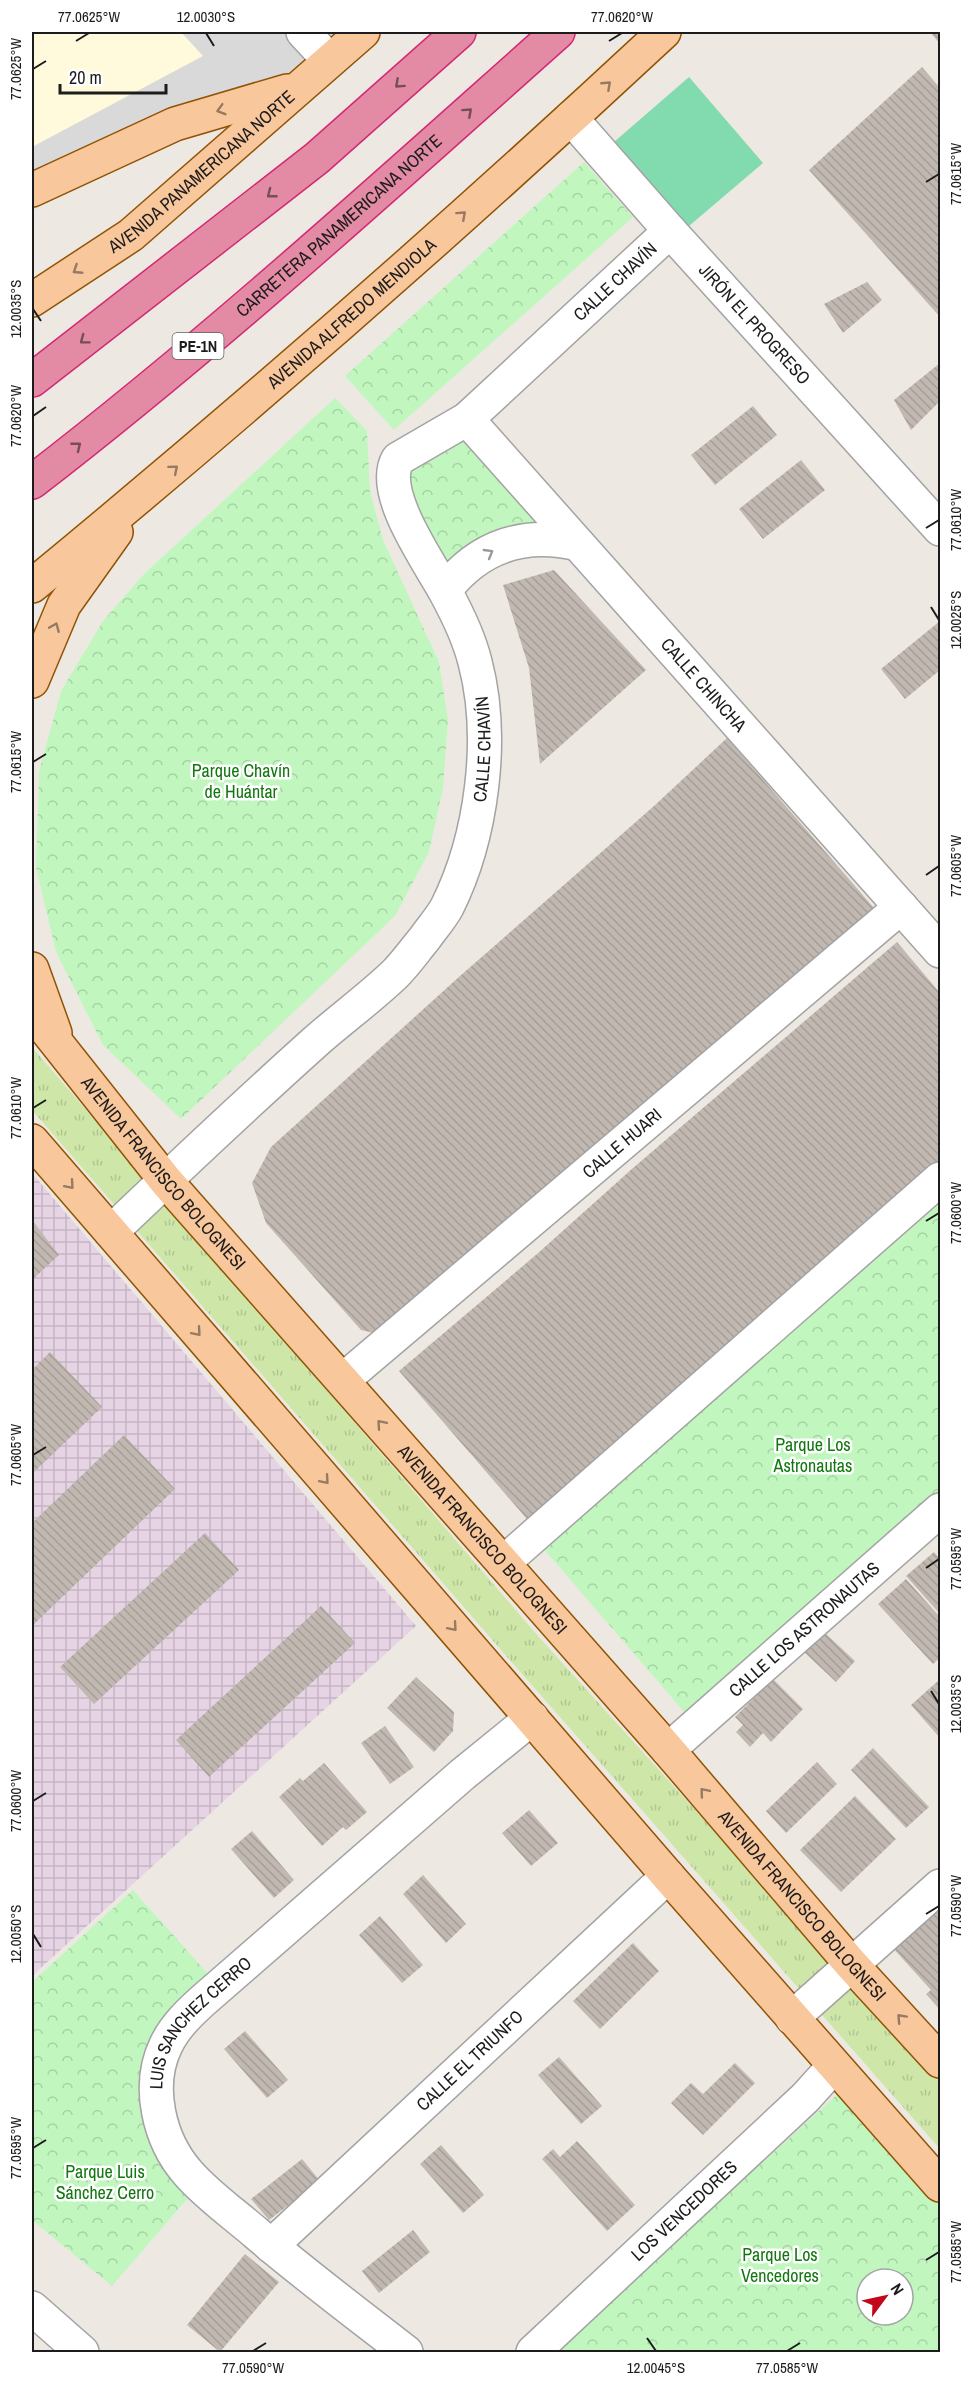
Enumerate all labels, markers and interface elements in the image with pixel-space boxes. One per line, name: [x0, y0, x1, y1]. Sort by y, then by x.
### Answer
text: 77.0625°W: [58, 6, 120, 27]
text: 12.0030°S: [177, 6, 235, 27]
text: 77.0620°W: [591, 6, 653, 27]
text: 77.0625°W: [5, 38, 26, 100]
scale bar: [60, 57, 166, 95]
text: 20 m: [69, 65, 102, 90]
one-way arrow: [395, 77, 406, 88]
one-way arrow: [600, 81, 611, 92]
street label: AVENIDA PANAMERICANA NORTE: [102, 84, 300, 259]
one-way arrow: [216, 103, 227, 115]
one-way arrow: [461, 108, 472, 119]
street label: CARRETERA PANAMERICANA NORTE: [230, 128, 447, 323]
text: 77.0615°W: [945, 143, 966, 205]
one-way arrow: [266, 187, 277, 198]
one-way arrow: [455, 211, 466, 222]
street label: AVENIDA ALFREDO MENDIOLA: [261, 232, 441, 395]
street label: CALLE CHAVÍN: [568, 236, 662, 327]
street label: JIRÓN EL PROGRESO: [693, 258, 816, 390]
one-way arrow: [73, 263, 83, 275]
text: 12.0035°S: [5, 280, 26, 338]
one-way arrow: [80, 333, 91, 344]
road number: PE-1N: [172, 333, 224, 359]
text: 77.0620°W: [5, 385, 26, 447]
one-way arrow: [71, 442, 82, 453]
one-way arrow: [167, 465, 178, 476]
text: 77.0610°W: [945, 489, 966, 551]
one-way arrow: [482, 549, 493, 560]
text: 12.0025°S: [945, 591, 966, 649]
one-way arrow: [47, 622, 59, 633]
street label: CALLE CHINCHA: [655, 632, 753, 737]
street label: CALLE CHAVÍN: [467, 695, 496, 804]
text: 77.0615°W: [5, 731, 26, 793]
park label: Parque Chavín de Huántar: [192, 758, 290, 804]
text: 77.0605°W: [945, 835, 966, 897]
street label: AVENIDA FRANCISCO BOLOGNESI: [75, 1070, 252, 1275]
text: 77.0610°W: [5, 1077, 26, 1139]
street label: CALLE HUARI: [577, 1102, 667, 1184]
one-way arrow: [63, 1178, 74, 1189]
text: 77.0600°W: [945, 1182, 966, 1244]
one-way arrow: [190, 1326, 201, 1337]
one-way arrow: [377, 1421, 388, 1431]
text: 77.0605°W: [5, 1424, 26, 1486]
park label: Parque Los Astronautas: [773, 1432, 852, 1478]
street label: AVENIDA FRANCISCO BOLOGNESI: [392, 1438, 573, 1640]
one-way arrow: [318, 1473, 329, 1484]
text: 77.0595°W: [945, 1528, 966, 1590]
street label: CALLE LOS ASTRONAUTAS: [723, 1556, 885, 1703]
one-way arrow: [446, 1620, 457, 1631]
text: 12.0035°S: [945, 1675, 966, 1733]
text: 77.0600°W: [5, 1770, 26, 1832]
one-way arrow: [700, 1788, 711, 1799]
street label: AVENIDA FRANCISCO BOLOGNESI: [712, 1804, 892, 2006]
text: 77.0590°W: [945, 1875, 966, 1937]
text: 12.0050°S: [5, 1905, 26, 1963]
street label: LUIS SANCHEZ CERRO: [143, 1951, 257, 2090]
street label: CALLE EL TRIUNFO: [411, 2004, 529, 2116]
one-way arrow: [897, 2015, 908, 2025]
text: 77.0595°W: [5, 2117, 26, 2179]
street label: LOS VENCEDORES: [625, 2154, 743, 2266]
park label: Parque Luis Sánchez Cerro: [56, 2159, 154, 2205]
text: 77.0585°W: [945, 2221, 966, 2283]
park label: Parque Los Vencedores: [741, 2242, 819, 2288]
north arrow: [855, 2267, 915, 2327]
text: N: [886, 2279, 909, 2299]
text: 77.0590°W: [222, 2357, 284, 2378]
text: 12.0045°S: [627, 2357, 685, 2378]
text: 77.0585°W: [756, 2357, 818, 2378]

